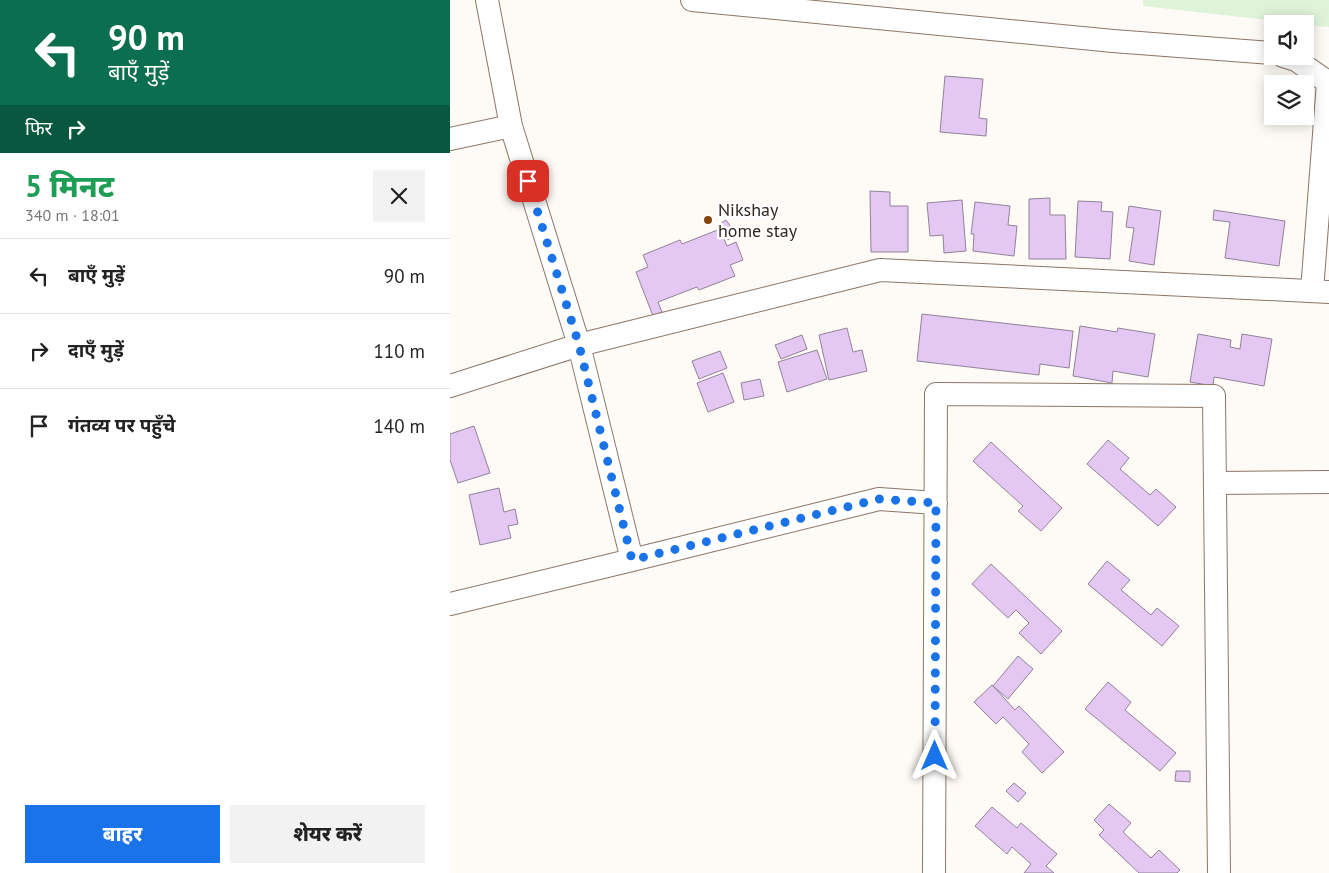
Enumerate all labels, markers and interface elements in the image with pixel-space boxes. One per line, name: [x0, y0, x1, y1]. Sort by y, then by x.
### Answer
text: 90 m: [108, 14, 185, 60]
map controls: [1264, 15, 1314, 125]
button: sound: [1264, 15, 1314, 65]
icon: left: [25, 20, 90, 85]
text: बाएँ मुड़ें: [108, 58, 169, 86]
button: layers: [1264, 75, 1314, 125]
icon: right: [62, 115, 90, 143]
text: फिर: [25, 116, 52, 140]
pin: [507, 160, 549, 202]
text: 5 मिनट: [25, 166, 114, 205]
icon: arrive: [514, 167, 542, 195]
button: close: [373, 170, 425, 222]
place label: Nikshay home stay: [718, 198, 798, 242]
text: 340 m · 18:01: [25, 205, 120, 225]
marker: Nikshay home stay: [702, 214, 714, 226]
icon: left: [25, 262, 53, 290]
text: बाएँ मुड़ें: [68, 263, 125, 287]
text: 90 m: [384, 264, 425, 288]
icon: right: [25, 337, 53, 365]
text: दाएँ मुड़ें: [68, 338, 124, 362]
text: 110 m: [373, 339, 425, 363]
icon: arrive: [25, 412, 53, 440]
text: गंतव्य पर पहुँचे: [68, 413, 175, 437]
text: 140 m: [373, 414, 425, 438]
position arrow: [908, 729, 960, 781]
button: बाहर: [25, 805, 220, 863]
button: शेयर करें: [230, 805, 425, 863]

